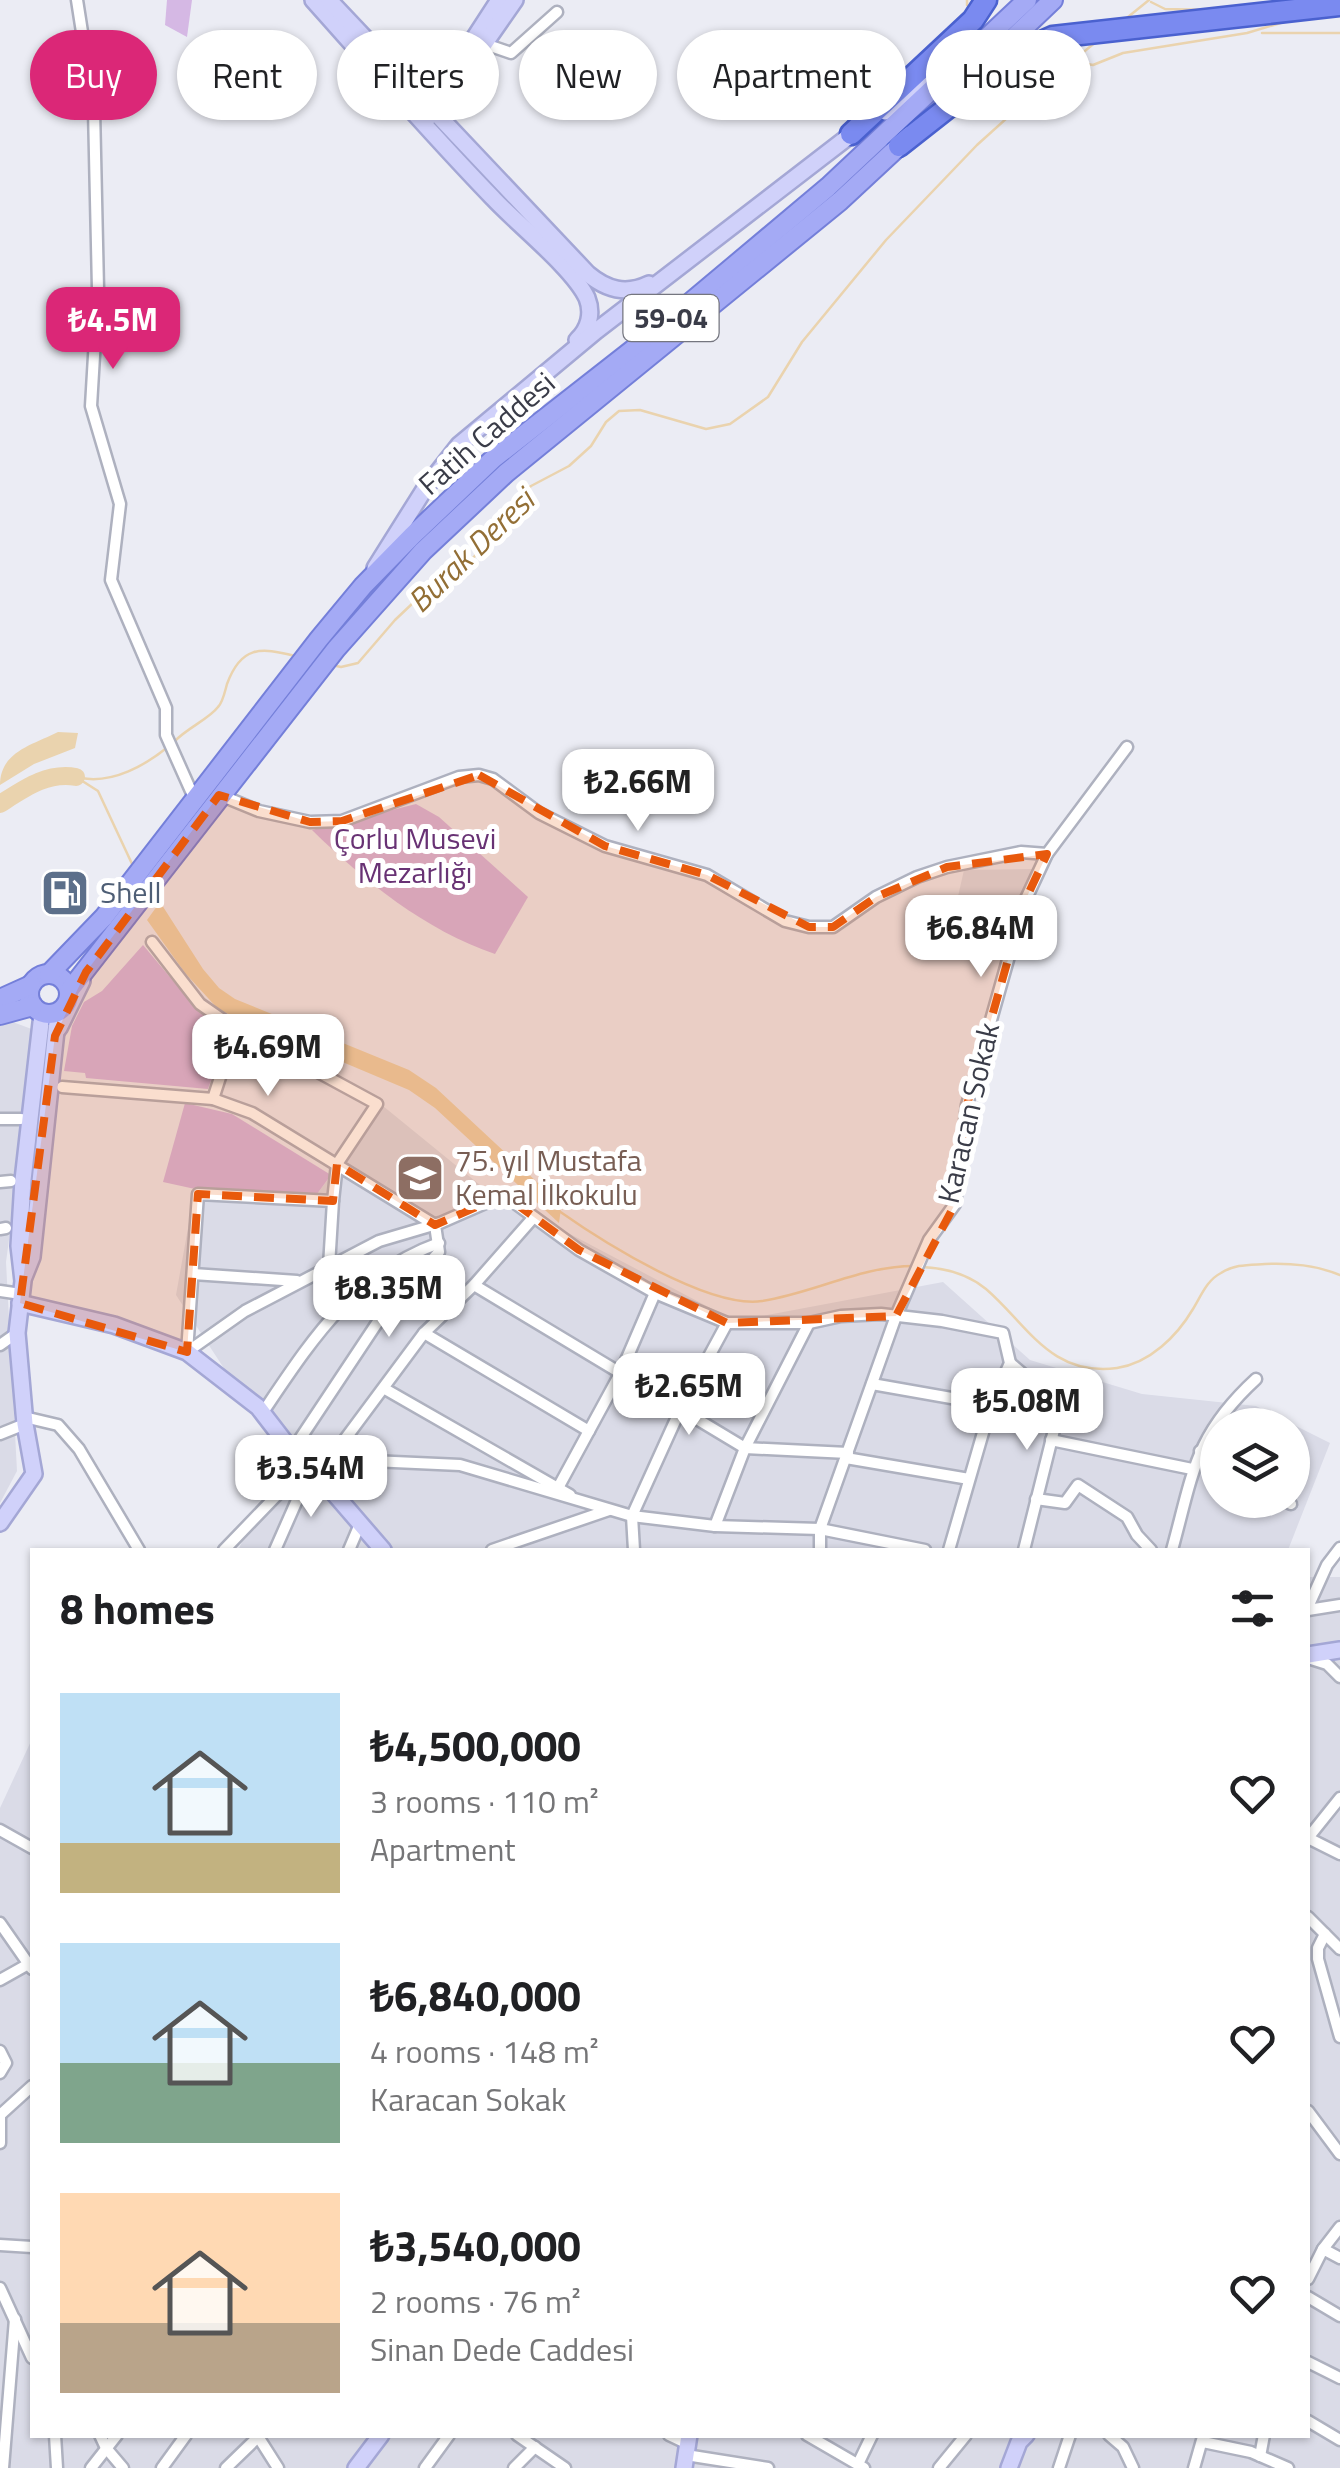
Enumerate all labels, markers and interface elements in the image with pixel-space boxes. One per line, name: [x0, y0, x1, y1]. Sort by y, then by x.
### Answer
chip: Buy: [30, 30, 157, 120]
chip: Rent: [177, 30, 317, 120]
chip: Filters: [337, 30, 499, 120]
chip: New: [519, 30, 657, 120]
chip: Apartment: [677, 30, 906, 120]
chip: House: [926, 30, 1091, 120]
pin: ₺4.5M: [43, 287, 183, 372]
text: ₺4.5M: [68, 295, 158, 343]
road number: 59-04: [624, 295, 718, 341]
street label: Fatih Caddesi: [408, 361, 565, 506]
water label: Burak Deresi: [396, 475, 547, 623]
pin: ₺2.66M: [557, 749, 719, 834]
text: ₺2.66M: [584, 757, 692, 805]
park label: Çorlu Musevi Mezarlığı: [334, 815, 496, 895]
fuel station icon: Shell: [39, 867, 91, 919]
place label: Shell: [100, 869, 161, 915]
pin: ₺6.84M: [900, 895, 1062, 980]
text: ₺6.84M: [927, 903, 1035, 951]
pin: ₺4.69M: [187, 1014, 349, 1099]
street label: Karacan Sokak: [925, 1018, 1011, 1208]
text: ₺4.69M: [214, 1022, 322, 1070]
place label: 75. yıl Mustafa Kemal İlkokulu: [455, 1137, 642, 1217]
school or university icon: 75. yıl Mustafa Kemal İlkokulu: [394, 1152, 446, 1204]
pin: ₺8.35M: [308, 1255, 470, 1340]
text: ₺8.35M: [335, 1263, 443, 1311]
pin: ₺2.65M: [608, 1353, 770, 1438]
text: ₺2.65M: [635, 1361, 743, 1409]
pin: ₺5.08M: [946, 1368, 1108, 1453]
text: ₺5.08M: [973, 1376, 1081, 1424]
map controls: [1200, 1408, 1310, 1518]
button: layers: [1200, 1408, 1310, 1518]
pin: ₺3.54M: [230, 1435, 392, 1520]
text: ₺3.54M: [257, 1443, 365, 1491]
text: 8 homes: [60, 1576, 215, 1640]
icon: filters: [1225, 1581, 1280, 1636]
text: ₺4,500,000: [370, 1713, 581, 1777]
icon: home: [140, 1733, 260, 1853]
icon: heart: [1225, 1766, 1280, 1821]
text: 3 rooms · 110 m²: [370, 1777, 599, 1825]
text: Apartment: [370, 1825, 516, 1873]
text: ₺6,840,000: [370, 1963, 581, 2027]
icon: home: [140, 1983, 260, 2103]
icon: heart: [1225, 2016, 1280, 2071]
text: 4 rooms · 148 m²: [370, 2027, 599, 2075]
text: Karacan Sokak: [370, 2075, 566, 2123]
text: ₺3,540,000: [370, 2213, 581, 2277]
icon: home: [140, 2233, 260, 2353]
icon: heart: [1225, 2266, 1280, 2321]
text: 2 rooms · 76 m²: [370, 2277, 581, 2325]
text: Sinan Dede Caddesi: [370, 2325, 634, 2373]

